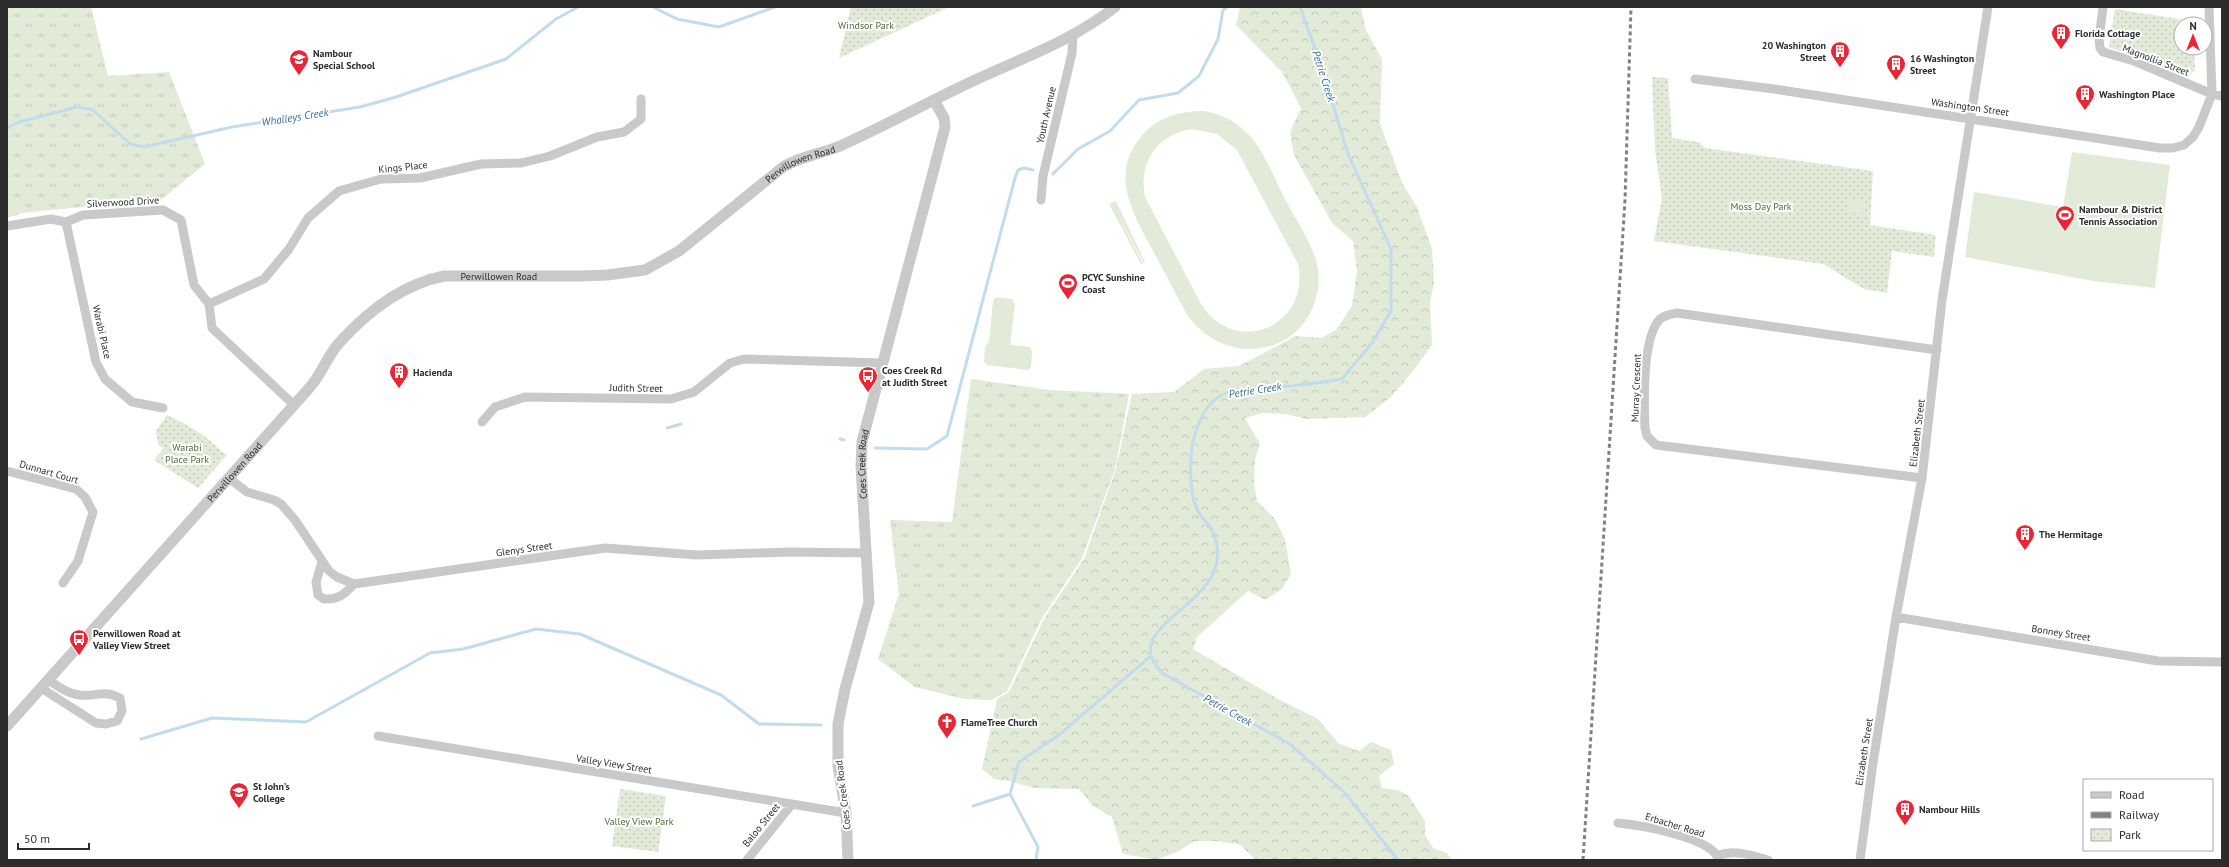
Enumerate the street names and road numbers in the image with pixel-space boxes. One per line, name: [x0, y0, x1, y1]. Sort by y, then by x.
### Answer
street label: Magnollia Street: [2121, 41, 2192, 79]
street label: Youth Avenue: [1033, 85, 1059, 145]
street label: Washington Street: [1930, 95, 2010, 119]
street label: Perwillowen Road: [762, 142, 837, 185]
street label: Kings Place: [378, 158, 428, 176]
street label: Silverwood Drive: [86, 194, 160, 210]
street label: Perwillowen Road: [461, 270, 537, 283]
street label: Warabi Place: [90, 304, 114, 360]
street label: Murray Crescent: [1628, 353, 1644, 422]
street label: Judith Street: [608, 381, 663, 395]
street label: Elizabeth Street: [1906, 398, 1928, 468]
street label: Coes Creek Road: [854, 428, 872, 499]
street label: Perwillowen Road: [204, 439, 265, 505]
street label: Dunnart Court: [18, 457, 81, 487]
street label: Glenys Street: [495, 539, 554, 559]
street label: Bonney Street: [2031, 622, 2092, 644]
street label: Elizabeth Street: [1852, 717, 1876, 787]
street label: Valley View Street: [574, 751, 653, 776]
street label: Coes Creek Road: [832, 759, 854, 831]
street label: Baloo Street: [739, 800, 783, 850]
street label: Erbacher Road: [1644, 810, 1706, 840]

